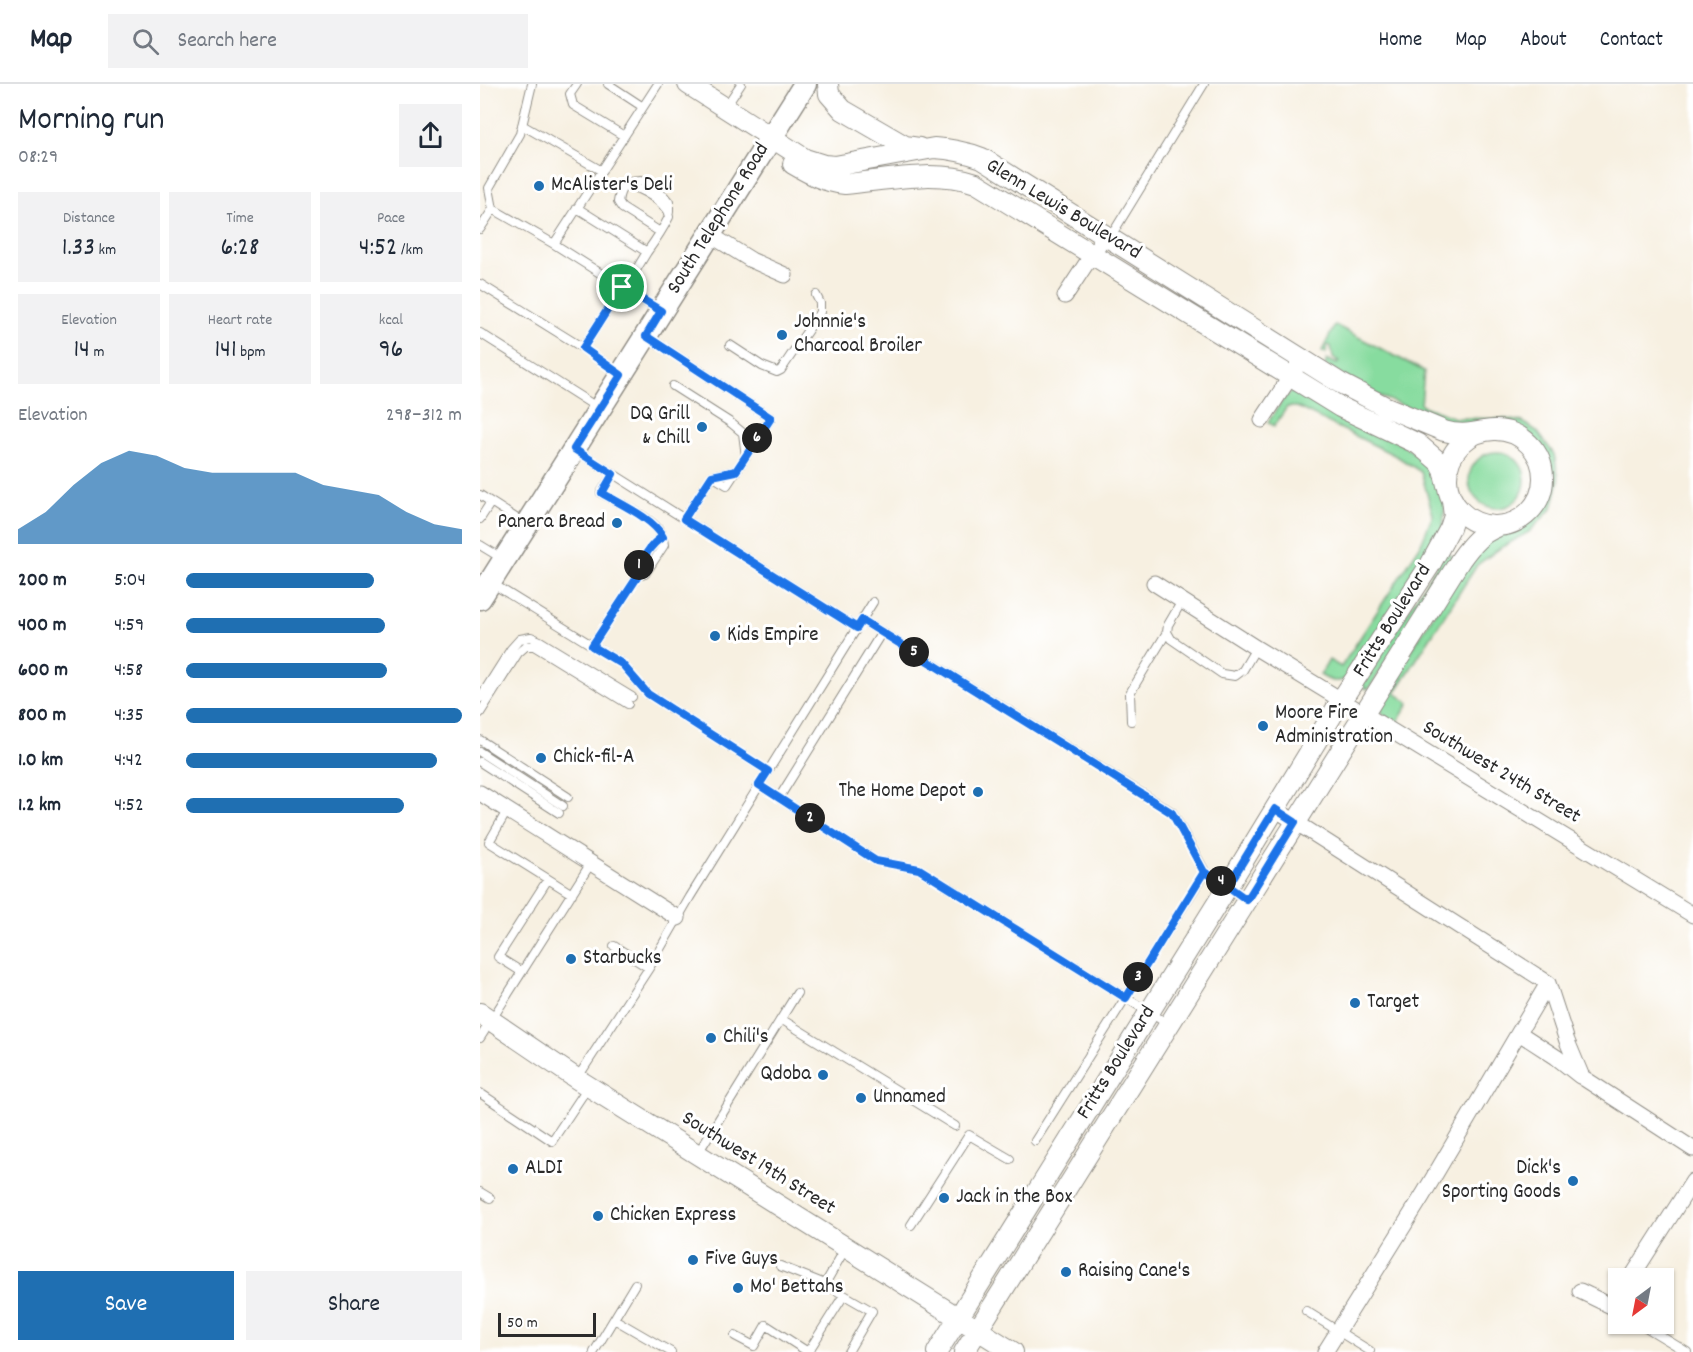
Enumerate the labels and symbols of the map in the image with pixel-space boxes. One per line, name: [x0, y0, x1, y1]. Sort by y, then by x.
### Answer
street label: South Telephone Road: [660, 138, 778, 300]
street label: Glenn Lewis Boulevard: [980, 152, 1146, 268]
place label: McAlister's Deli: [551, 171, 673, 201]
marker: McAlister's Deli: [532, 179, 546, 193]
pin: [596, 261, 647, 312]
place label: Johnnie's Charcoal Broiler: [794, 308, 922, 362]
marker: Johnnie's Charcoal Broiler: [775, 328, 789, 342]
place label: DQ Grill & Chill: [630, 400, 690, 454]
marker: DQ Grill & Chill: [695, 420, 709, 434]
pin: 6: [742, 423, 772, 453]
place label: Panera Bread: [498, 508, 605, 538]
marker: Panera Bread: [610, 516, 624, 530]
pin: 1: [624, 550, 654, 580]
street label: Fritts Boulevard: [1346, 558, 1440, 684]
place label: Kids Empire: [727, 621, 819, 651]
marker: Kids Empire: [708, 629, 722, 643]
pin: 5: [899, 637, 929, 667]
place label: Moore Fire Administration: [1275, 699, 1393, 753]
street label: Southwest 24th Street: [1416, 714, 1586, 832]
marker: Moore Fire Administration: [1256, 719, 1270, 733]
place label: Chick-fil-A: [553, 743, 634, 773]
marker: Chick-fil-A: [534, 751, 548, 765]
place label: The Home Depot: [839, 777, 966, 807]
marker: The Home Depot: [971, 785, 985, 799]
pin: 2: [795, 803, 825, 833]
pin: 4: [1206, 866, 1236, 896]
place label: Starbucks: [583, 944, 662, 974]
marker: Starbucks: [564, 952, 578, 966]
pin: 3: [1123, 962, 1153, 992]
place label: Target: [1367, 988, 1419, 1018]
marker: Target: [1348, 996, 1362, 1010]
street label: Fritts Boulevard: [1070, 1000, 1164, 1126]
place label: Chili's: [723, 1023, 769, 1053]
marker: Chili's: [704, 1031, 718, 1045]
place label: Qdoba: [761, 1060, 812, 1090]
marker: Qdoba: [816, 1068, 830, 1082]
place label: Unnamed: [873, 1083, 946, 1113]
marker: Unnamed: [854, 1091, 868, 1105]
street label: Southwest 19th Street: [675, 1104, 841, 1224]
place label: ALDI: [525, 1154, 563, 1184]
place label: Dick's Sporting Goods: [1442, 1154, 1561, 1208]
marker: ALDI: [506, 1162, 520, 1176]
marker: Dick's Sporting Goods: [1566, 1174, 1580, 1188]
place label: Jack in the Box: [956, 1183, 1072, 1213]
marker: Jack in the Box: [937, 1191, 951, 1205]
place label: Chicken Express: [610, 1201, 736, 1231]
marker: Chicken Express: [591, 1209, 605, 1223]
place label: Five Guys: [705, 1245, 778, 1275]
marker: Five Guys: [686, 1253, 700, 1267]
place label: Raising Cane's: [1078, 1257, 1190, 1287]
marker: Raising Cane's: [1059, 1265, 1073, 1279]
north arrow: [1608, 1268, 1674, 1334]
place label: Mo' Bettahs: [750, 1273, 844, 1303]
marker: Mo' Bettahs: [731, 1281, 745, 1295]
scale bar: [498, 1310, 596, 1338]

